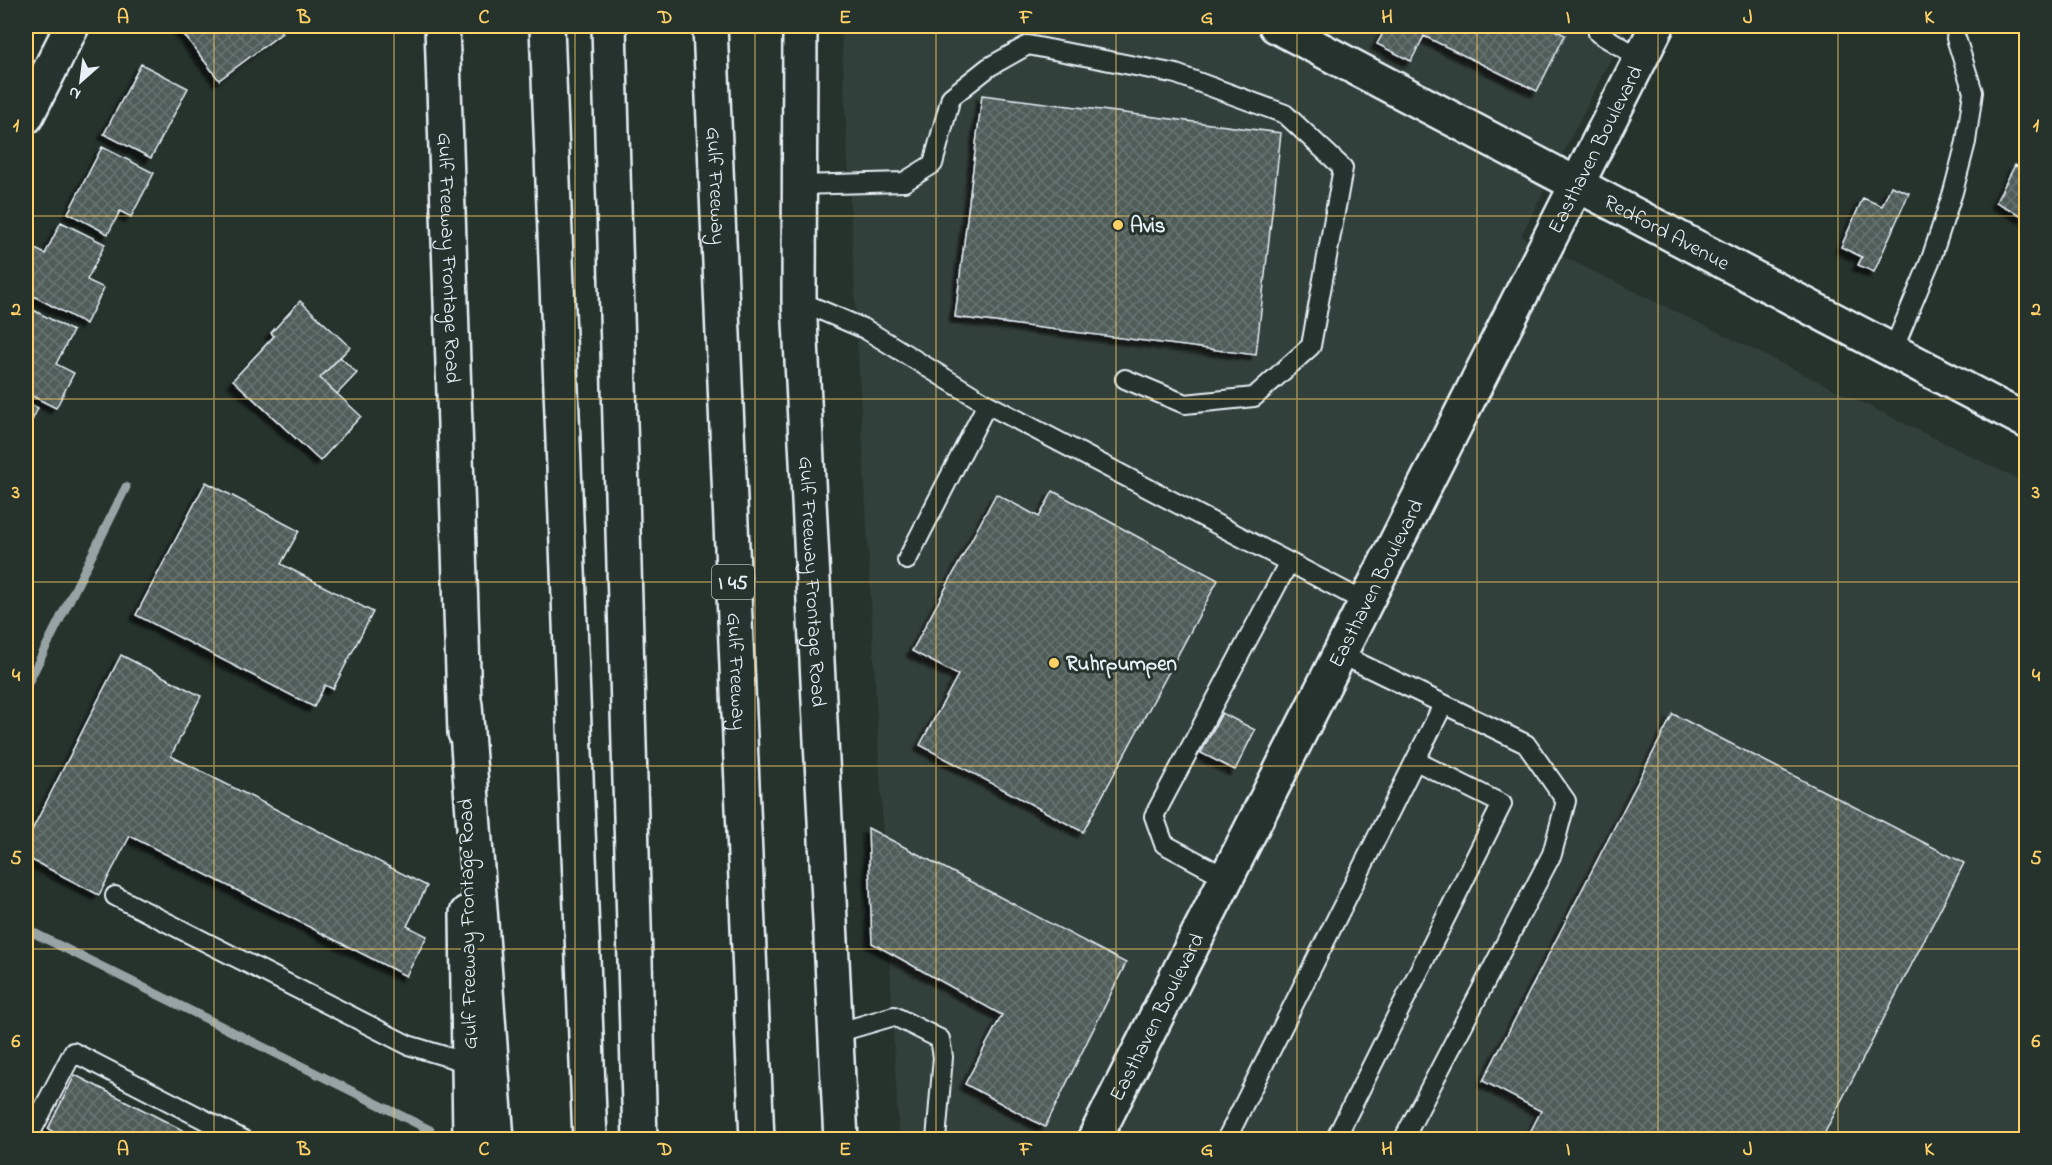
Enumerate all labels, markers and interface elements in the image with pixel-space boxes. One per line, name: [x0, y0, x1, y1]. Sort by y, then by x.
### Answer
text: A: [117, 4, 129, 33]
text: B: [296, 4, 311, 33]
text: C: [479, 4, 490, 33]
text: D: [657, 4, 672, 33]
text: E: [839, 4, 851, 33]
text: F: [1019, 4, 1033, 33]
text: G: [1201, 4, 1214, 33]
text: H: [1381, 4, 1393, 33]
text: I: [1566, 4, 1571, 33]
text: J: [1743, 4, 1753, 33]
text: K: [1924, 4, 1935, 33]
north arrow: [51, 51, 111, 111]
street label: Easthaven Boulevard: [1541, 61, 1652, 239]
text: N: [64, 79, 85, 106]
text: 1: [13, 112, 20, 141]
text: 1: [2033, 112, 2040, 141]
street label: Gulf Freeway: [697, 126, 732, 245]
street label: Gulf Freeway Frontage Road: [428, 132, 467, 384]
street label: Redford Avenue: [1598, 188, 1735, 280]
place label: Avis: [1130, 212, 1166, 242]
marker: Avis: [1111, 218, 1125, 232]
text: 2: [10, 296, 21, 325]
text: 2: [2030, 296, 2041, 325]
street label: Gulf Freeway Frontage Road: [790, 456, 832, 708]
text: 3: [11, 479, 20, 508]
text: 3: [2031, 479, 2040, 508]
street label: Easthaven Boulevard: [1322, 495, 1432, 673]
road number: I 45: [712, 565, 754, 599]
street label: Gulf Freeway: [718, 612, 753, 731]
place label: Ruhrpumpen: [1066, 650, 1177, 680]
marker: Ruhrpumpen: [1047, 656, 1061, 670]
text: 4: [12, 662, 21, 691]
text: 4: [2032, 662, 2041, 691]
street label: Gulf Freeway Frontage Road: [452, 798, 488, 1050]
text: 5: [10, 845, 22, 874]
text: 5: [2030, 845, 2042, 874]
street label: Easthaven Boulevard: [1103, 928, 1213, 1107]
text: 6: [12, 1028, 21, 1057]
text: 6: [2032, 1028, 2041, 1057]
text: A: [117, 1136, 129, 1165]
text: B: [296, 1136, 311, 1165]
text: C: [479, 1136, 490, 1165]
text: D: [657, 1136, 672, 1165]
text: E: [839, 1136, 851, 1165]
text: F: [1019, 1136, 1033, 1165]
text: G: [1201, 1136, 1214, 1165]
text: H: [1381, 1136, 1393, 1165]
text: I: [1566, 1136, 1571, 1165]
text: J: [1743, 1136, 1753, 1165]
text: K: [1924, 1136, 1935, 1165]

